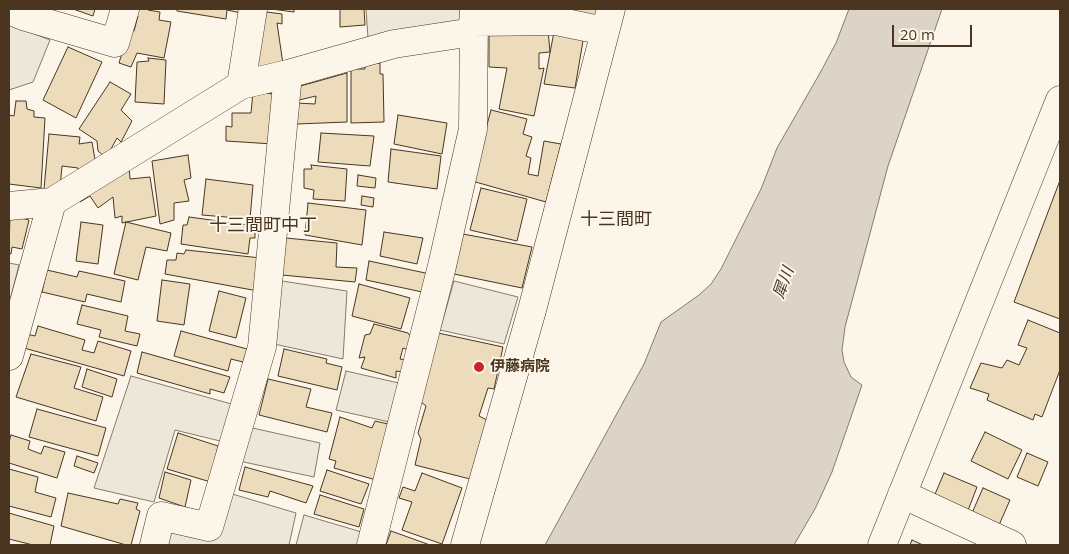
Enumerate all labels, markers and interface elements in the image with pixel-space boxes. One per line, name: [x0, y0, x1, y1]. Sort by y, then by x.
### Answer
scale bar: [894, 15, 974, 47]
text: 20 m: [900, 24, 935, 44]
district label: 十三間町: [580, 209, 652, 231]
district label: 十三間町中丁: [209, 215, 317, 237]
water label: 犀川: [770, 265, 798, 301]
place label: 伊藤病院: [490, 358, 550, 376]
marker: 伊藤病院: [472, 360, 486, 374]

